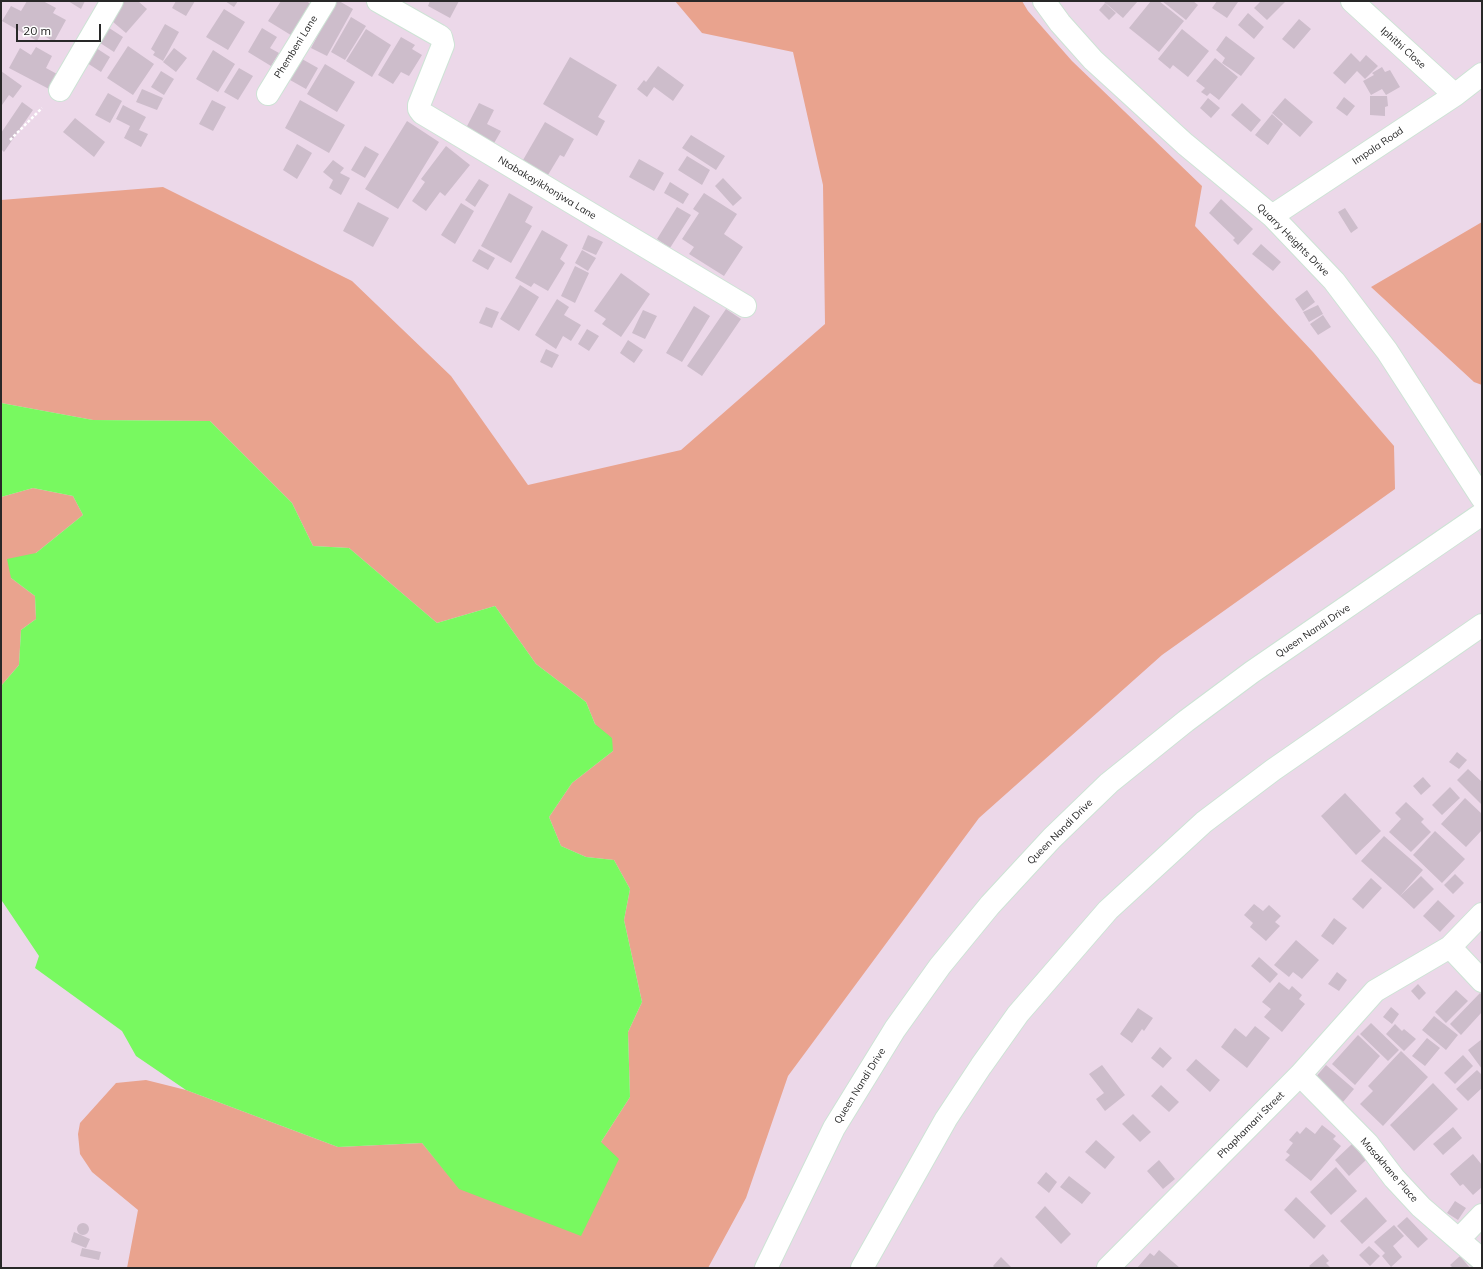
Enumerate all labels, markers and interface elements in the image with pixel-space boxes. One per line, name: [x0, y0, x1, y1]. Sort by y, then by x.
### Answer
street label: Phembeni Lane: [272, 13, 320, 81]
scale bar: [18, 16, 103, 42]
text: 20 m: [23, 23, 51, 38]
street label: Iphithi Close: [1378, 25, 1428, 71]
street label: Impala Road: [1350, 125, 1406, 167]
street label: Ntabakayikhonjwa Lane: [496, 154, 598, 222]
street label: Quarry Heights Drive: [1254, 201, 1332, 279]
street label: Queen Nandi Drive: [1273, 602, 1353, 660]
street label: Queen Nandi Drive: [1025, 797, 1095, 867]
street label: Queen Nandi Drive: [832, 1046, 888, 1126]
street label: Phaphamani Street: [1215, 1089, 1287, 1161]
street label: Masakhane Place: [1358, 1135, 1420, 1205]

